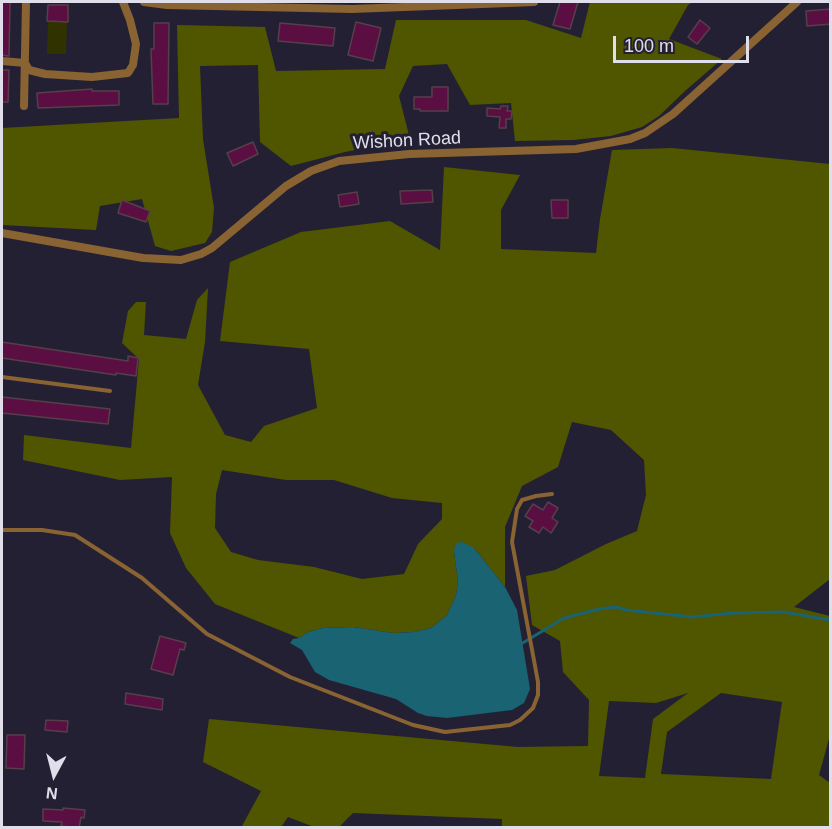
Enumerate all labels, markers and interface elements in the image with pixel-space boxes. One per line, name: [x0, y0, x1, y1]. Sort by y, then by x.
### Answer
scale bar: [616, 24, 752, 62]
text: 100 m: [624, 36, 674, 56]
street label: Wishon Road: [352, 127, 462, 155]
north arrow: [24, 745, 84, 805]
text: N: [45, 784, 59, 803]

